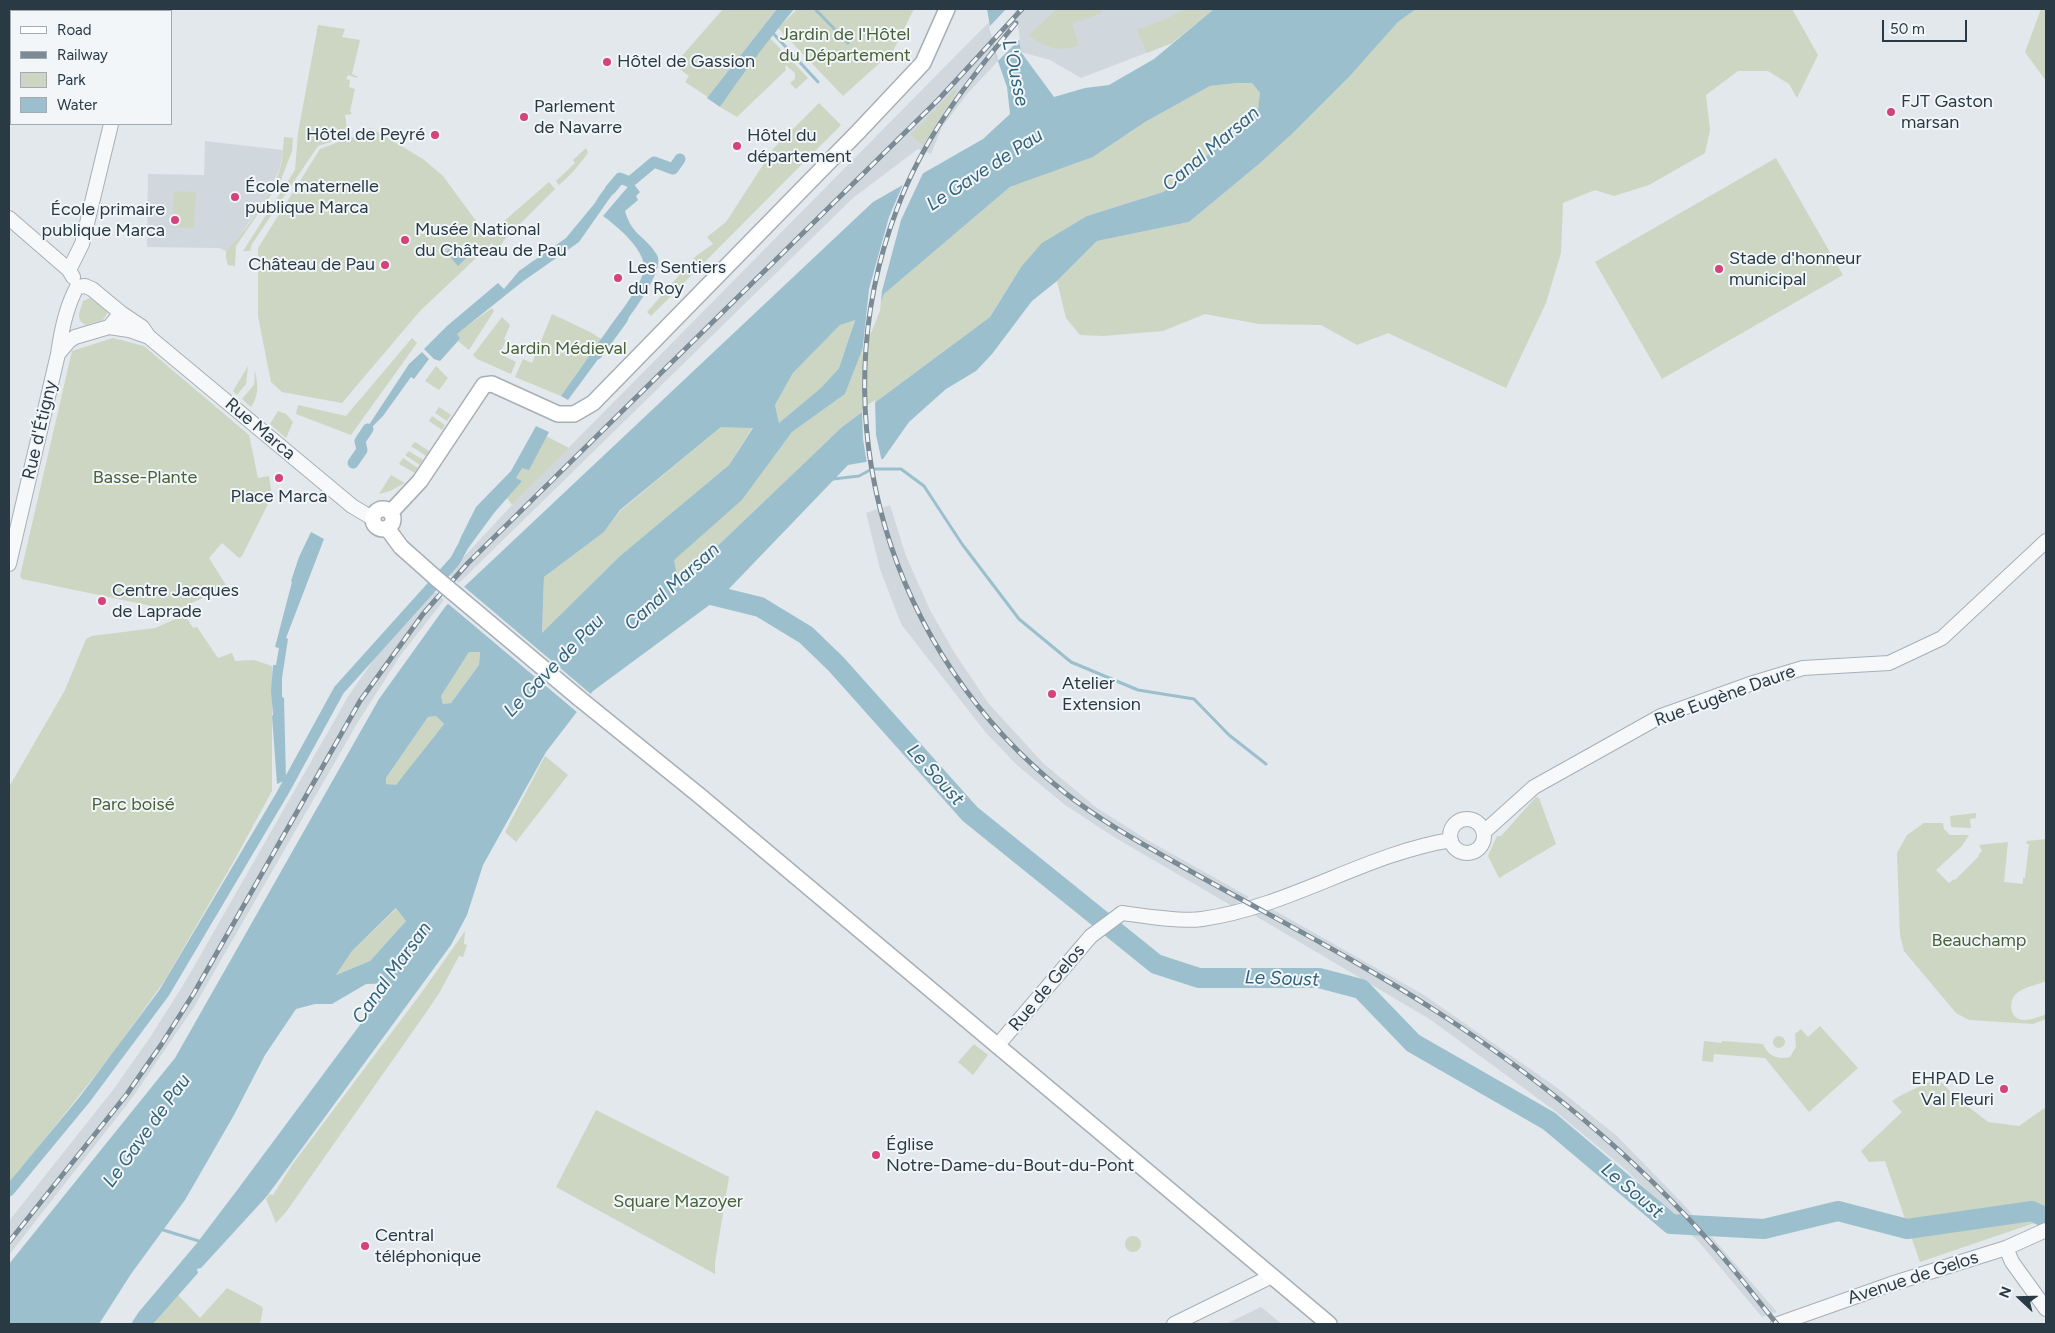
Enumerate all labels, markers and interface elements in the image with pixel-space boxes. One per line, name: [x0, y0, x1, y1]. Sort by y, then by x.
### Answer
legend: [10, 10, 172, 125]
scale bar: [1885, 10, 1970, 42]
text: 50 m: [1890, 20, 1925, 38]
text: Road: [57, 21, 92, 39]
park label: Jardin de l'Hôtel du Département: [779, 24, 911, 66]
water label: L'Ousse: [997, 38, 1033, 108]
text: Railway: [57, 46, 108, 64]
place label: Hôtel de Gassion: [617, 51, 755, 73]
marker: Hôtel de Gassion: [601, 56, 613, 68]
text: Park: [57, 71, 86, 89]
place label: FJT Gaston marsan: [1901, 91, 1993, 134]
text: Water: [57, 96, 97, 114]
place label: Parlement de Navarre: [534, 96, 622, 138]
water label: Canal Marsan: [1158, 102, 1264, 196]
marker: FJT Gaston marsan: [1885, 106, 1897, 118]
marker: Parlement de Navarre: [518, 111, 530, 123]
place label: Hôtel de Peyré: [306, 124, 425, 146]
water label: Le Gave de Pau: [923, 124, 1047, 216]
place label: Hôtel du département: [747, 125, 852, 168]
marker: Hôtel de Peyré: [429, 129, 441, 141]
marker: Hôtel du département: [731, 140, 743, 152]
place label: École maternelle publique Marca: [245, 176, 379, 218]
marker: École maternelle publique Marca: [229, 191, 241, 203]
place label: École primaire publique Marca: [42, 199, 165, 242]
marker: École primaire publique Marca: [169, 214, 181, 226]
place label: Musée National du Château de Pau: [415, 219, 567, 262]
marker: Musée National du Château de Pau: [399, 234, 411, 246]
place label: Stade d'honneur municipal: [1729, 248, 1861, 290]
place label: Château de Pau: [248, 254, 375, 276]
place label: Les Sentiers du Roy: [628, 257, 726, 300]
marker: Château de Pau: [379, 259, 391, 271]
marker: Stade d'honneur municipal: [1713, 263, 1725, 275]
marker: Les Sentiers du Roy: [612, 272, 624, 284]
park label: Jardin Médieval: [501, 338, 627, 360]
street label: Rue d'Étigny: [18, 378, 62, 482]
street label: Rue Marca: [221, 393, 299, 465]
park label: Basse-Plante: [93, 467, 197, 489]
marker: Place Marca: [273, 472, 285, 484]
place label: Place Marca: [231, 486, 327, 508]
water label: Canal Marsan: [620, 538, 724, 636]
place label: Centre Jacques de Laprade: [112, 580, 239, 622]
marker: Centre Jacques de Laprade: [96, 595, 108, 607]
water label: Le Gave de Pau: [499, 610, 609, 722]
street label: Rue Eugène Daure: [1652, 660, 1798, 732]
place label: Atelier Extension: [1062, 673, 1141, 716]
marker: Atelier Extension: [1046, 688, 1058, 700]
water label: Le Soust: [902, 740, 968, 810]
park label: Parc boisé: [91, 794, 175, 816]
water label: Canal Marsan: [348, 918, 436, 1028]
park label: Beauchamp: [1932, 930, 2026, 952]
street label: Rue de Gelos: [1004, 940, 1090, 1036]
water label: Le Soust: [1244, 966, 1320, 992]
place label: EHPAD Le Val Fleuri: [1911, 1068, 1994, 1110]
water label: Le Gave de Pau: [98, 1070, 196, 1192]
marker: EHPAD Le Val Fleuri: [1998, 1083, 2010, 1095]
place label: Église Notre-Dame-du-Bout-du-Pont: [886, 1134, 1134, 1176]
marker: Église Notre-Dame-du-Bout-du-Pont: [870, 1149, 882, 1161]
water label: Le Soust: [1596, 1158, 1668, 1224]
park label: Square Mazoyer: [613, 1191, 743, 1213]
place label: Central téléphonique: [375, 1225, 481, 1268]
marker: Central téléphonique: [359, 1240, 371, 1252]
street label: Avenue de Gelos: [1845, 1247, 1981, 1309]
north arrow: [1995, 1273, 2045, 1323]
text: N: [1996, 1284, 2015, 1301]

